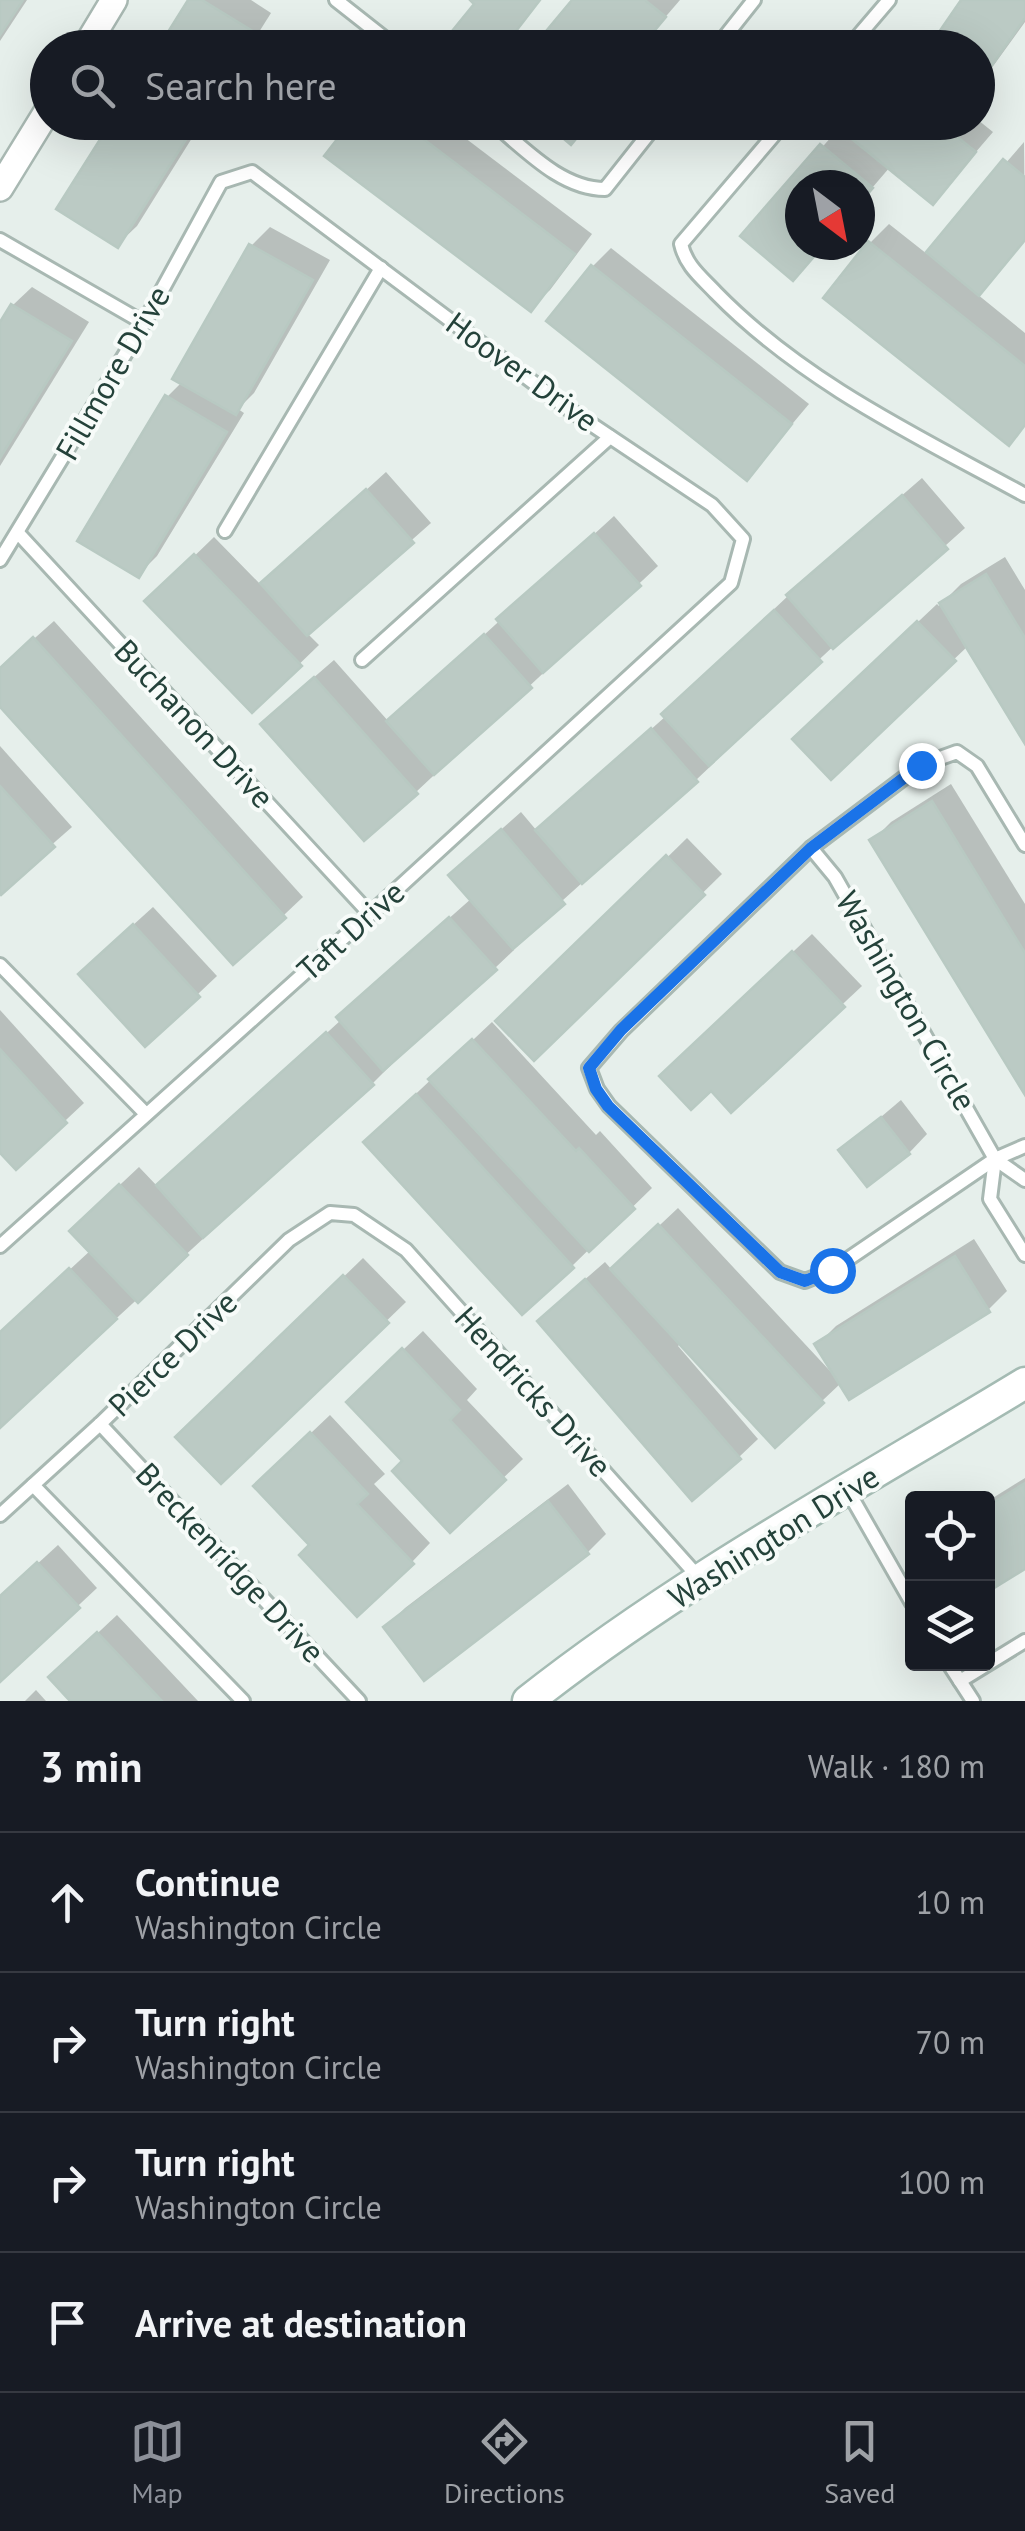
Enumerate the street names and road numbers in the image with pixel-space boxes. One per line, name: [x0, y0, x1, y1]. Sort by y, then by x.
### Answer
street label: Fillmore Drive: [45, 278, 179, 467]
street label: Hoover Drive: [438, 302, 607, 440]
street label: Buchanon Drive: [106, 630, 284, 817]
street label: Taft Drive: [288, 871, 413, 990]
street label: Washington Circle: [827, 883, 987, 1118]
street label: Pierce Drive: [99, 1281, 246, 1425]
street label: Hendricks Drive: [446, 1297, 621, 1485]
street label: Breckenridge Drive: [127, 1453, 334, 1671]
street label: Washington Drive: [660, 1455, 887, 1618]

